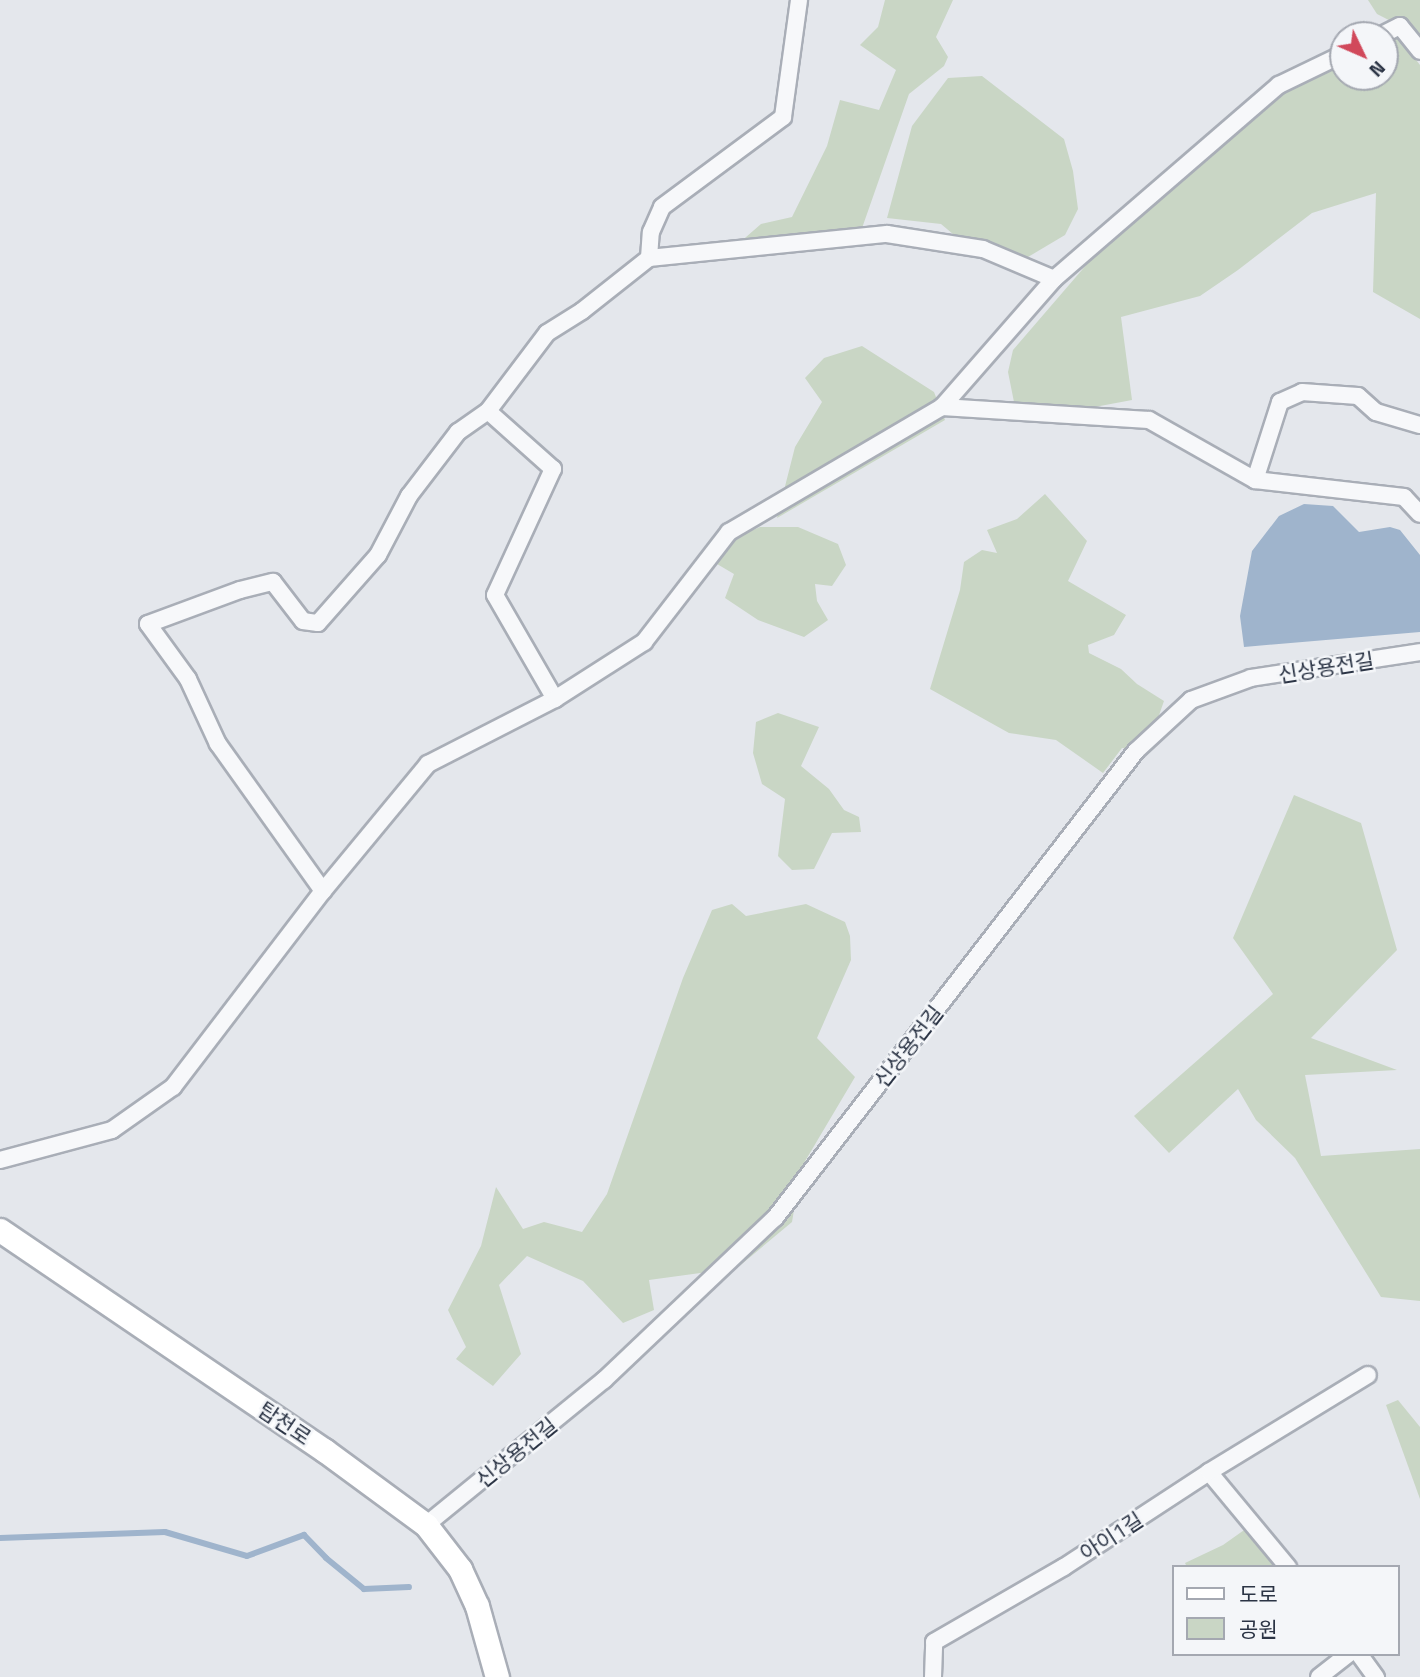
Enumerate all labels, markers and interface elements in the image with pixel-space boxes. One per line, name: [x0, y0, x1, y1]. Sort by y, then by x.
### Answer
north arrow: [1329, 21, 1399, 91]
text: N: [1363, 55, 1393, 84]
street label: 신상용전길: [1276, 647, 1376, 687]
street label: 신상용전길: [868, 1000, 948, 1092]
street label: 탑천로: [254, 1396, 316, 1450]
street label: 신상용전길: [471, 1412, 561, 1492]
street label: 아이1길: [1075, 1506, 1147, 1566]
legend: [1172, 1565, 1399, 1656]
text: 도로: [1239, 1578, 1278, 1610]
text: 공원: [1239, 1613, 1278, 1645]

